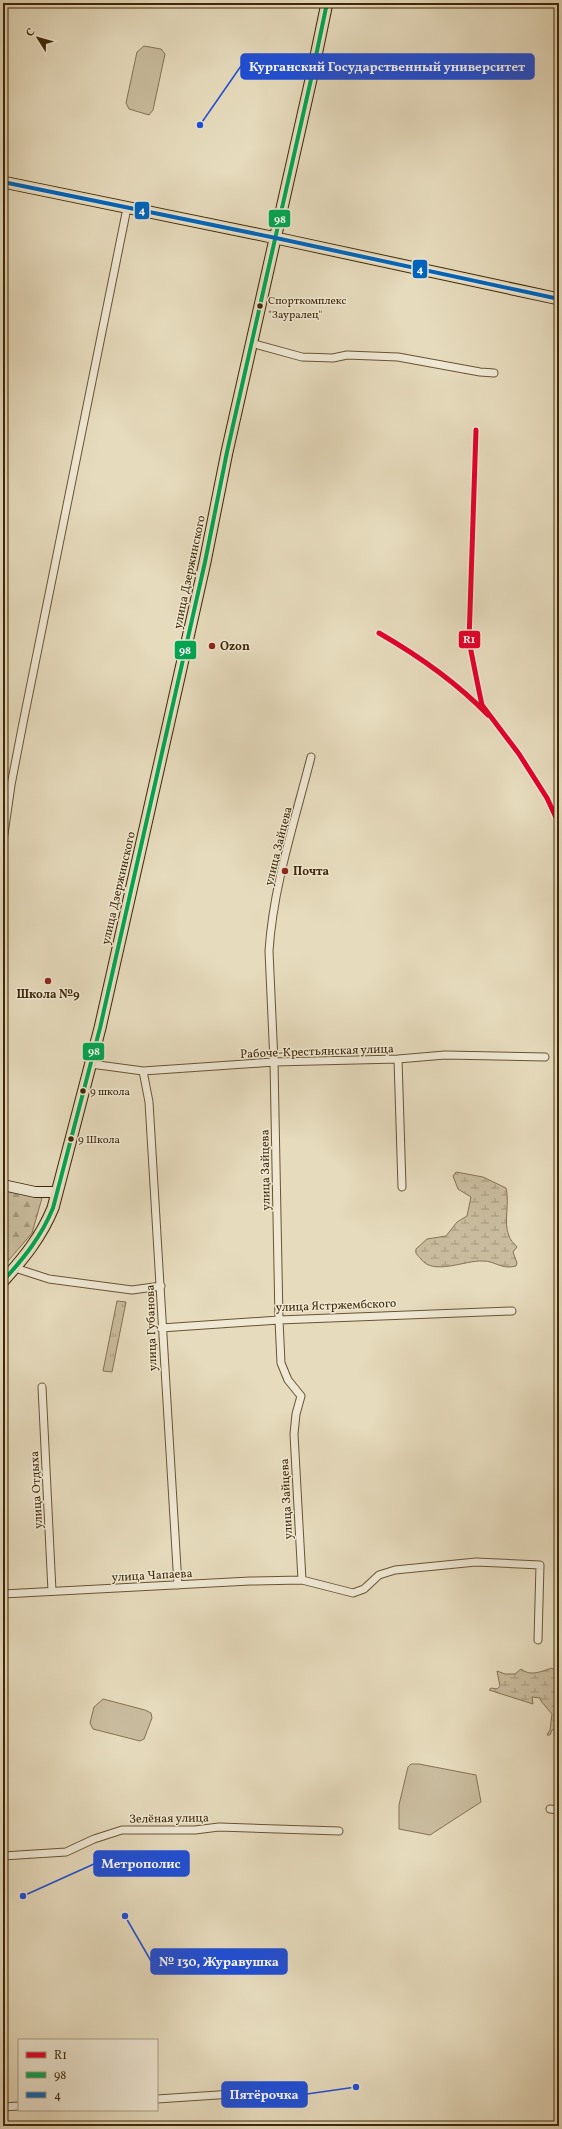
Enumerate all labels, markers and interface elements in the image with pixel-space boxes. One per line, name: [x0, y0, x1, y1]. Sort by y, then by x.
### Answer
north arrow: [18, 18, 58, 58]
text: С: [23, 26, 39, 40]
callout: Курганский Государственный университет: [241, 54, 534, 79]
text: Курганский Государственный университет: [249, 59, 526, 77]
line badge: 4: [134, 201, 150, 220]
text: 4: [139, 204, 146, 219]
line badge: 98: [268, 209, 291, 228]
text: 98: [274, 213, 286, 228]
line badge: 4: [412, 259, 428, 279]
text: 4: [417, 263, 424, 278]
place label: Спорткомплекс "Зауралец": [268, 294, 346, 323]
marker: Спорткомплекс "Зауралец": [255, 301, 265, 311]
street label: улица Дзержинского: [170, 514, 210, 630]
line badge: R1: [458, 630, 481, 649]
text: R1: [463, 633, 475, 648]
place label: Ozon: [220, 639, 250, 655]
line badge: 98: [174, 640, 197, 660]
marker: Ozon: [207, 641, 217, 651]
text: 98: [179, 644, 191, 659]
street label: улица Зайцева: [261, 805, 297, 888]
street label: улица Дзержинского: [98, 830, 140, 946]
place label: Почта: [293, 864, 330, 880]
marker: Почта: [280, 866, 290, 876]
marker: Школа №9: [43, 976, 53, 986]
place label: Школа №9: [16, 987, 80, 1003]
street label: Рабоче-Крестьянская улица: [240, 1041, 394, 1063]
line badge: 98: [82, 1042, 105, 1061]
text: 98: [88, 1045, 100, 1060]
place label: 9 школа: [90, 1085, 131, 1100]
marker: 9 школа: [78, 1086, 88, 1096]
street label: улица Зайцева: [257, 1129, 275, 1211]
place label: 9 Школа: [78, 1133, 121, 1148]
marker: 9 Школа: [66, 1134, 76, 1144]
street label: улица Губанова: [142, 1284, 162, 1371]
street label: улица Ястржембского: [275, 1296, 397, 1316]
street label: улица Отдыха: [27, 1450, 47, 1529]
street label: улица Зайцева: [277, 1458, 297, 1540]
street label: улица Чапаева: [111, 1566, 193, 1586]
street label: Зелёная улица: [129, 1810, 209, 1828]
callout: Метрополис: [94, 1851, 189, 1876]
text: Метрополис: [101, 1856, 181, 1874]
callout: № 130, Журавушка: [151, 1949, 287, 1974]
text: № 130, Журавушка: [159, 1954, 279, 1972]
legend: [18, 2039, 158, 2111]
text: R1: [54, 2048, 67, 2064]
text: 98: [54, 2068, 66, 2084]
callout: Пятёрочка: [222, 2082, 307, 2107]
text: Пятёрочка: [229, 2087, 299, 2105]
text: 4: [54, 2088, 61, 2104]

